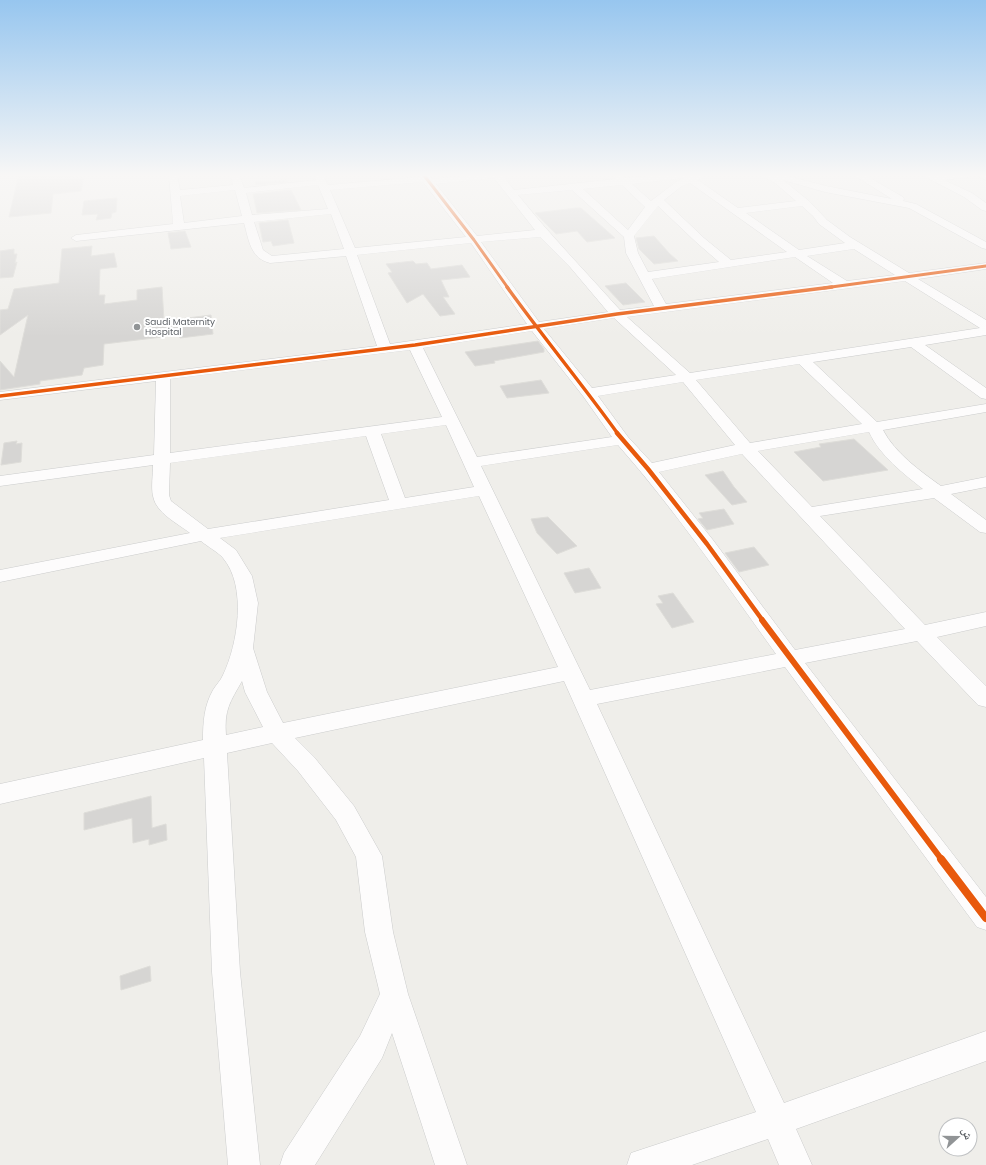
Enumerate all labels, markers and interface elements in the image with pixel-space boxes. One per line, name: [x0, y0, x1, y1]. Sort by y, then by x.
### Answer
place label: Saudi Maternity Hospital: [145, 316, 215, 338]
marker: Saudi Maternity Hospital: [132, 322, 142, 332]
north arrow: [938, 1117, 978, 1157]
text: ش: [958, 1125, 977, 1142]

